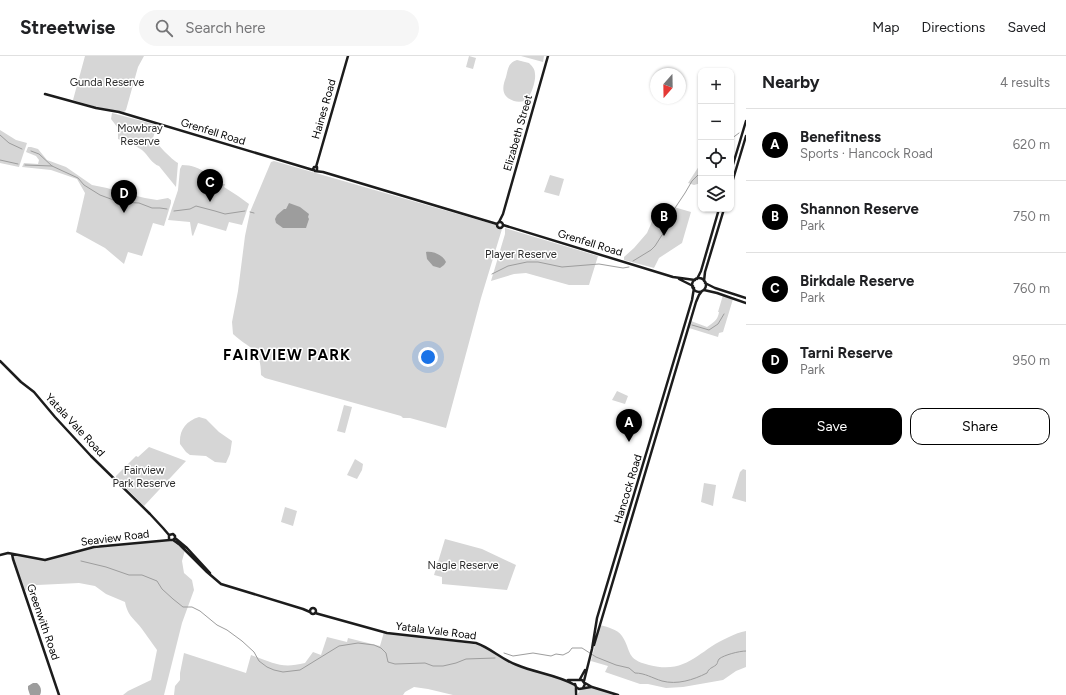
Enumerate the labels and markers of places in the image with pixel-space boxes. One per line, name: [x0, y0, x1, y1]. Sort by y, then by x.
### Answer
pin: C: [197, 169, 223, 202]
pin: D: [111, 180, 137, 213]
pin: B: [651, 203, 677, 236]
pin: A: [616, 409, 642, 442]

